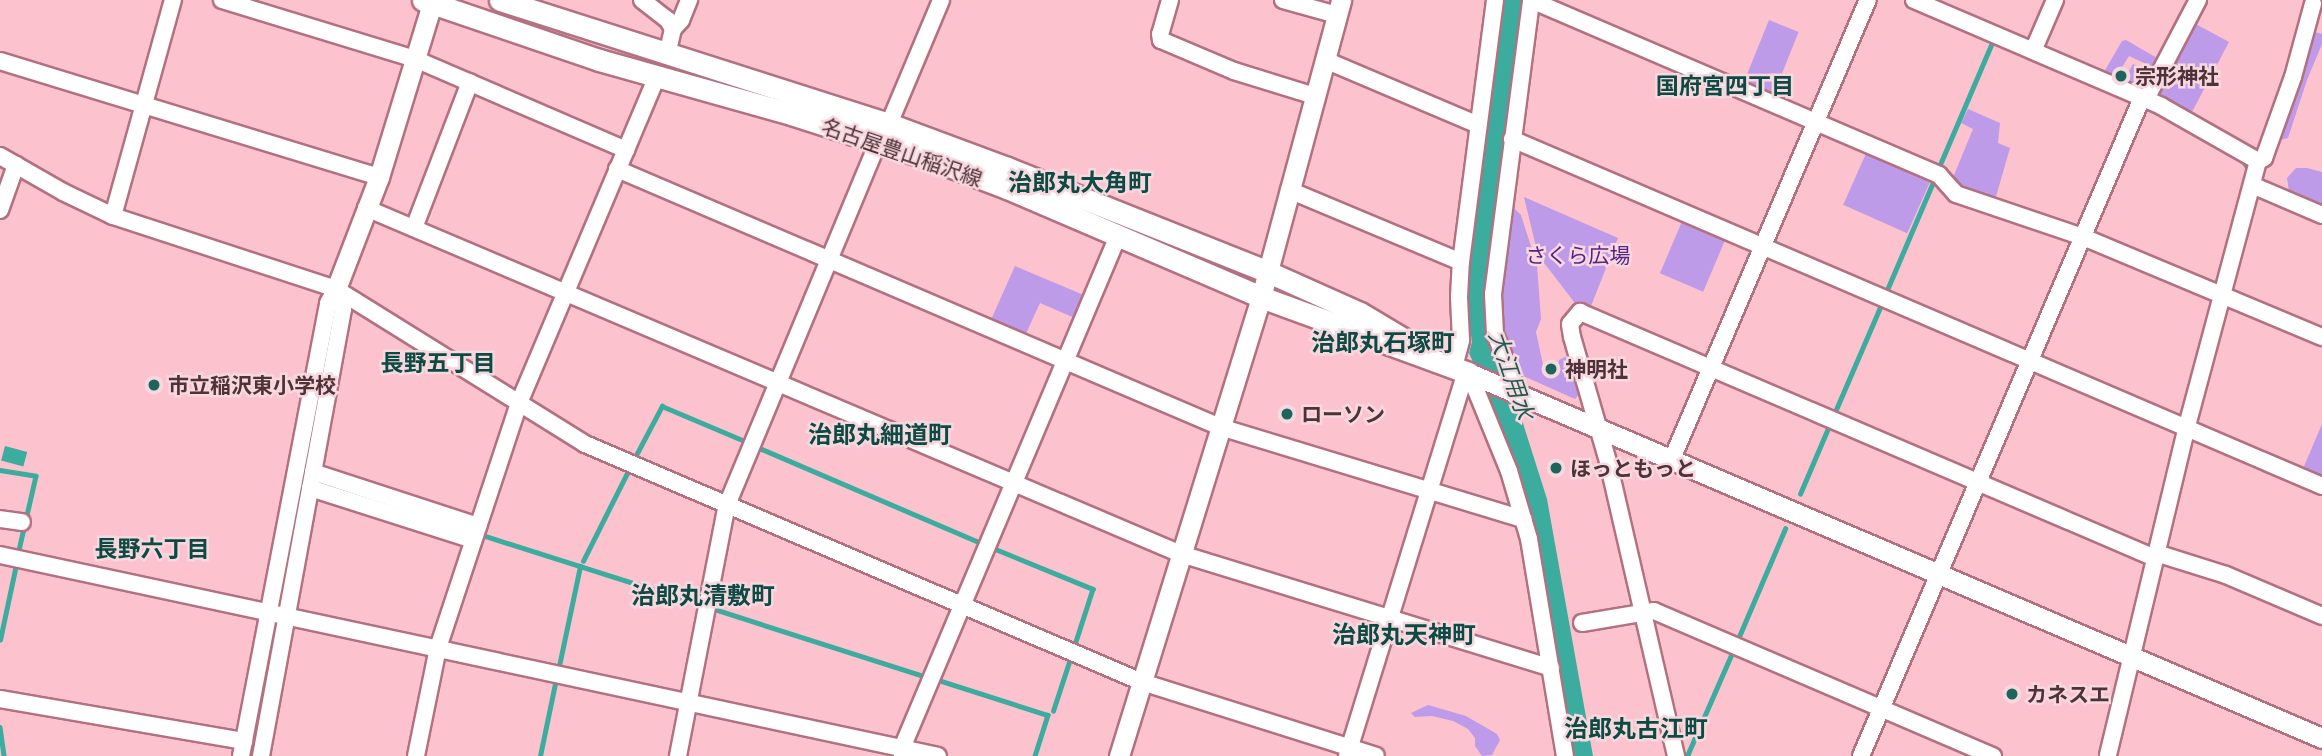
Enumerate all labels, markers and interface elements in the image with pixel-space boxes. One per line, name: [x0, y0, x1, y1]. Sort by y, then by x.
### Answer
place label: 宗形神社: [2135, 63, 2219, 89]
marker: 宗形神社: [2113, 68, 2129, 84]
district label: 国府宮四丁目: [1656, 71, 1794, 99]
street label: 名古屋豊山稲沢線: [818, 113, 986, 191]
district label: 治郎丸大角町: [1008, 168, 1152, 196]
park label: さくら広場: [1526, 242, 1630, 268]
water label: 大江用水: [1484, 327, 1540, 423]
district label: 治郎丸石塚町: [1311, 328, 1455, 356]
district label: 長野五丁目: [381, 348, 495, 376]
place label: 神明社: [1565, 356, 1628, 382]
marker: 神明社: [1543, 361, 1559, 377]
place label: 市立稲沢東小学校: [168, 372, 336, 398]
marker: 市立稲沢東小学校: [146, 377, 162, 393]
place label: ローソン: [1301, 401, 1385, 427]
marker: ローソン: [1279, 406, 1295, 422]
district label: 治郎丸細道町: [808, 420, 952, 448]
place label: ほっともっと: [1570, 455, 1696, 481]
marker: ほっともっと: [1548, 460, 1564, 476]
district label: 長野六丁目: [95, 534, 209, 562]
district label: 治郎丸清敷町: [631, 581, 775, 609]
district label: 治郎丸天神町: [1332, 620, 1476, 648]
place label: カネスエ: [2026, 681, 2110, 707]
marker: カネスエ: [2004, 686, 2020, 702]
district label: 治郎丸古江町: [1564, 714, 1708, 742]

